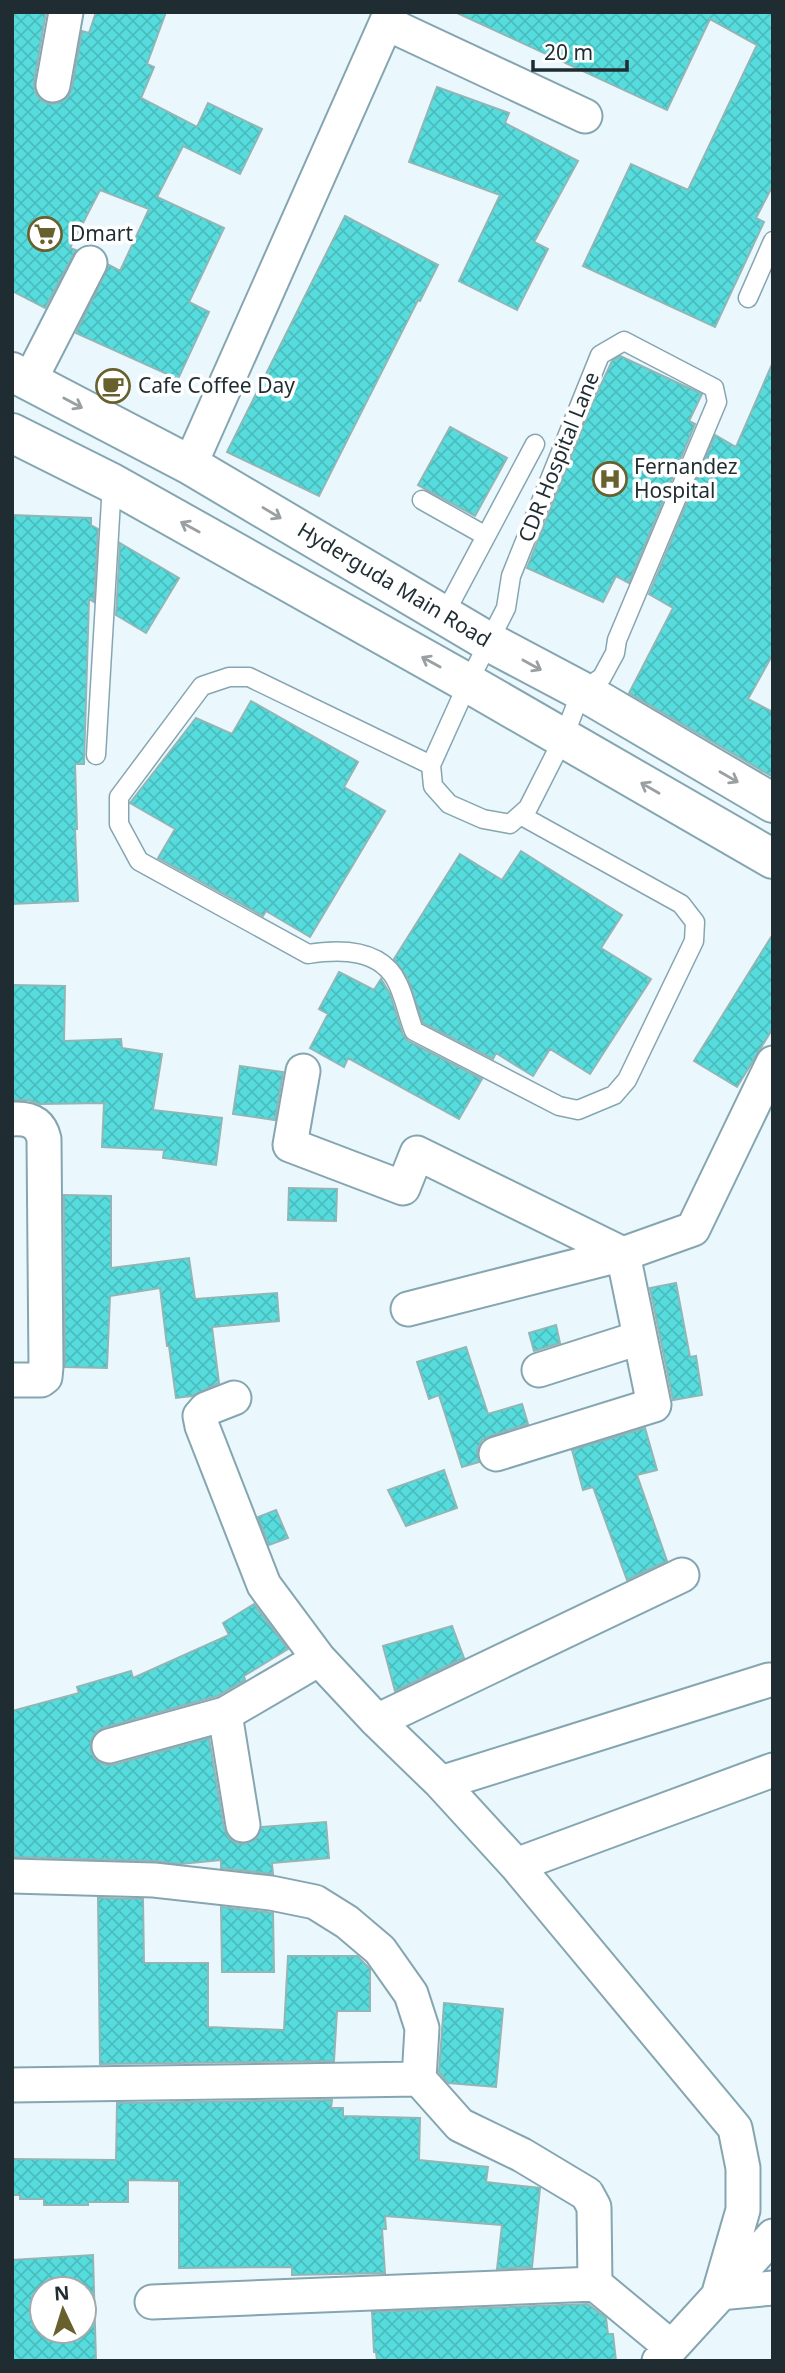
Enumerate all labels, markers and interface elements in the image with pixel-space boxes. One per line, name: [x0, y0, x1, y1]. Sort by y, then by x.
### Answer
scale bar: [533, 28, 628, 72]
text: 20 m: [544, 38, 593, 66]
supermarket icon: Dmart: [26, 215, 64, 253]
place label: Dmart: [70, 219, 133, 247]
cafe icon: Cafe Coffee Day: [94, 367, 132, 405]
street label: CDR Hospital Lane: [511, 367, 605, 546]
place label: Cafe Coffee Day: [138, 371, 295, 399]
one-way arrow: [62, 397, 83, 410]
place label: Fernandez Hospital: [634, 452, 738, 504]
hospital icon: Fernandez Hospital: [591, 460, 629, 498]
one-way arrow: [261, 507, 281, 521]
street label: Hyderguda Main Road: [293, 515, 496, 653]
one-way arrow: [181, 520, 201, 534]
one-way arrow: [422, 655, 442, 669]
one-way arrow: [521, 659, 541, 673]
one-way arrow: [719, 770, 739, 784]
one-way arrow: [640, 781, 660, 795]
north arrow: [28, 2275, 98, 2345]
text: N: [53, 2280, 70, 2307]

